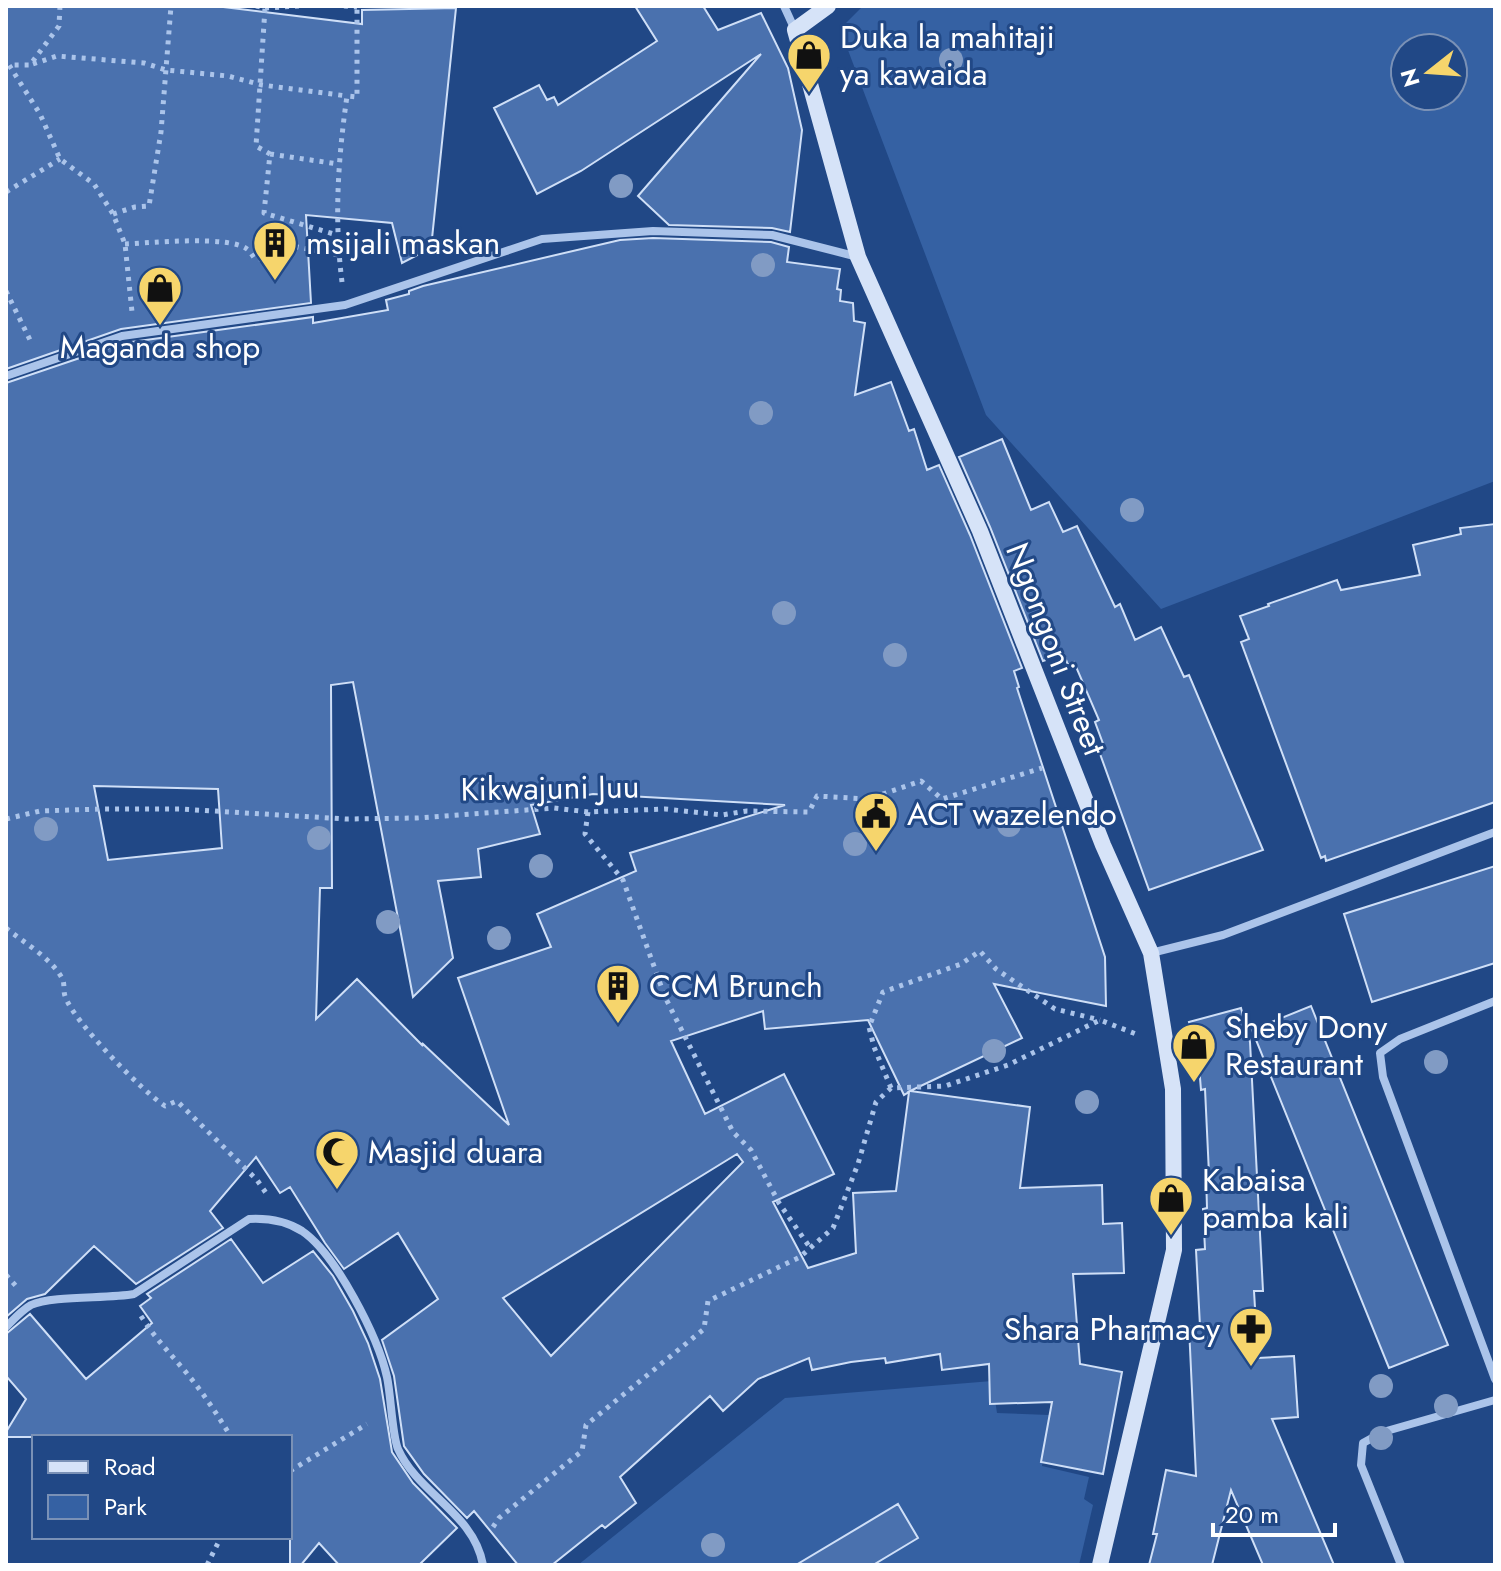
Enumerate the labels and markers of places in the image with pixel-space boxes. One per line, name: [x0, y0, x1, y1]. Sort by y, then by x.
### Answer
place label: Duka la mahitaji ya kawaida: [840, 14, 1055, 97]
shop icon: Duka la mahitaji ya kawaida: [785, 31, 833, 94]
building icon: msijali maskan: [251, 219, 299, 282]
place label: msijali maskan: [306, 220, 500, 266]
shop icon: Maganda shop: [136, 264, 184, 327]
place label: Maganda shop: [60, 324, 260, 370]
public building icon: ACT wazelendo: [852, 790, 900, 853]
place label: ACT wazelendo: [907, 791, 1117, 837]
building icon: CCM Brunch: [594, 962, 642, 1025]
place label: CCM Brunch: [649, 963, 823, 1009]
place label: Sheby Dony Restaurant: [1225, 1004, 1388, 1087]
shop icon: Sheby Dony Restaurant: [1170, 1021, 1218, 1084]
mosque icon: Masjid duara: [313, 1128, 361, 1191]
place label: Masjid duara: [368, 1129, 543, 1175]
place label: Kabaisa pamba kali: [1202, 1157, 1349, 1240]
shop icon: Kabaisa pamba kali: [1147, 1174, 1195, 1237]
pharmacy icon: Shara Pharmacy: [1227, 1305, 1275, 1368]
place label: Shara Pharmacy: [1004, 1306, 1221, 1352]

